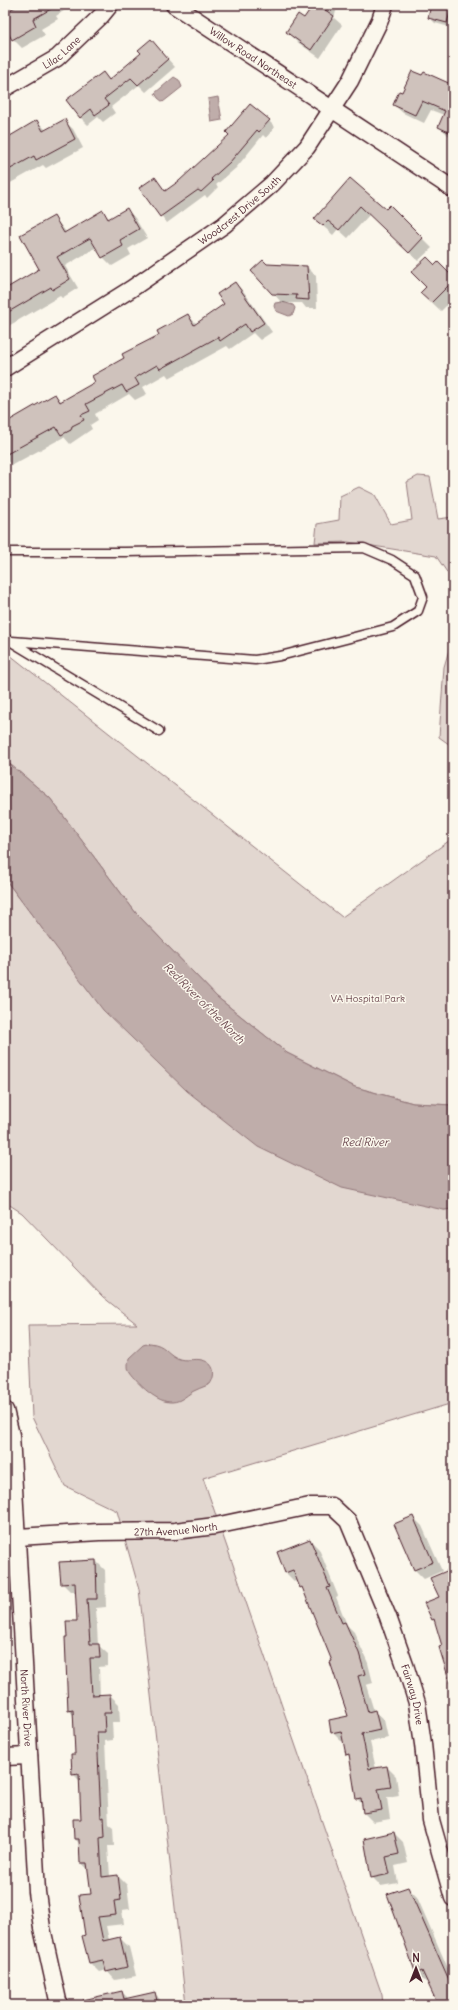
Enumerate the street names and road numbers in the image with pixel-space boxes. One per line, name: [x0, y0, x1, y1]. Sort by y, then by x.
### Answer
street label: Willow Road Northeast: [207, 24, 300, 91]
street label: Lilac Lane: [40, 33, 83, 71]
street label: Woodcrest Drive South: [196, 172, 283, 247]
street label: 27th Avenue North: [134, 1519, 218, 1538]
street label: Fairway Drive: [399, 1662, 427, 1726]
street label: North River Drive: [18, 1669, 35, 1747]

